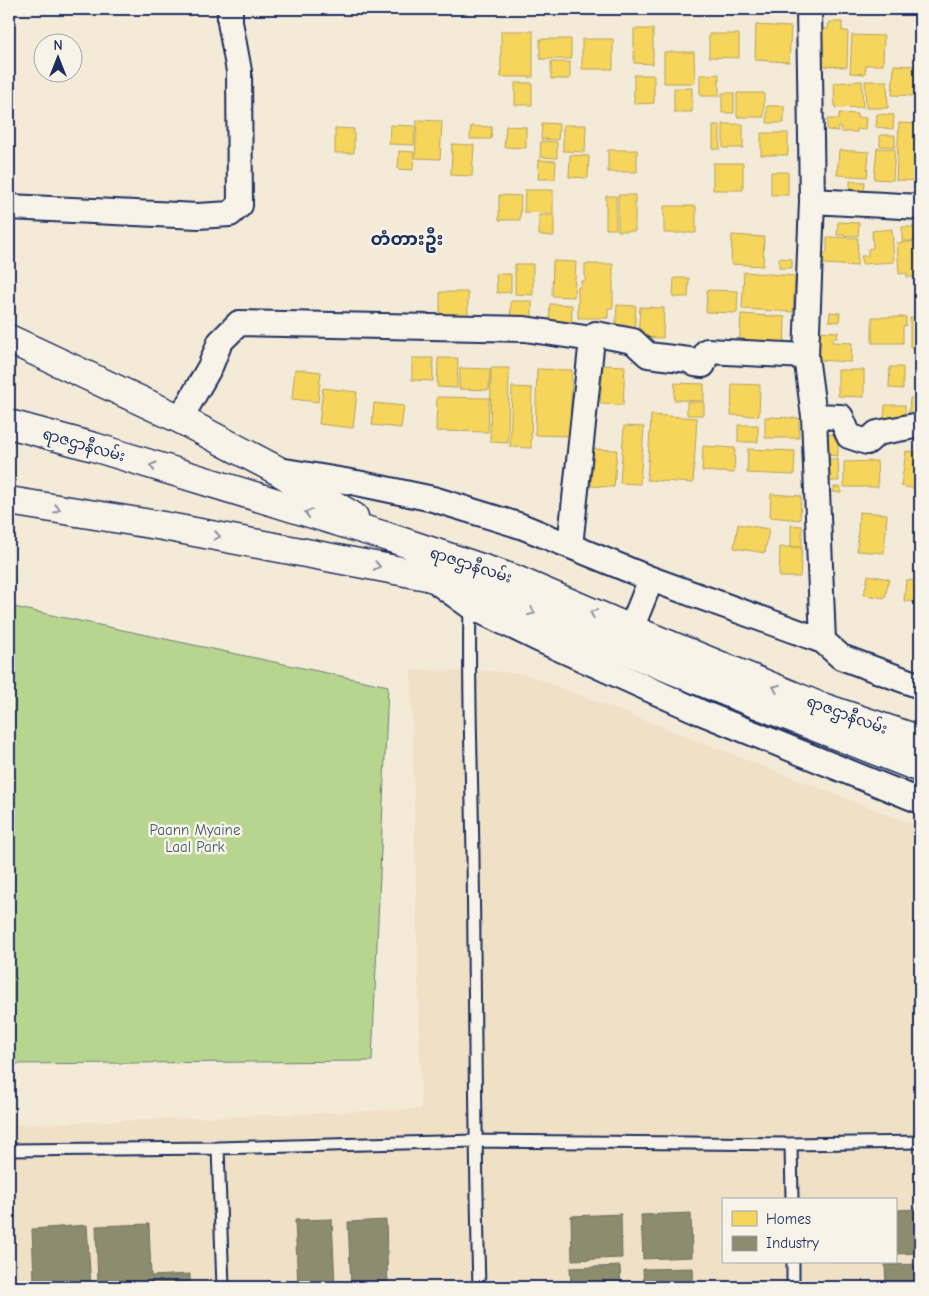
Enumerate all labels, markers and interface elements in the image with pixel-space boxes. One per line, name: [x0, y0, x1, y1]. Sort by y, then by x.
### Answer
north arrow: [32, 32, 82, 82]
text: N: [53, 37, 63, 54]
district label: တံတားဦး: [371, 227, 444, 253]
street label: ရာဇဌာနီလမ်း: [40, 424, 128, 468]
one-way arrow: [149, 461, 157, 471]
one-way arrow: [53, 503, 61, 514]
one-way arrow: [304, 509, 312, 519]
one-way arrow: [213, 530, 221, 540]
street label: ရာဇဌာနီလမ်း: [427, 542, 514, 590]
one-way arrow: [372, 560, 381, 571]
one-way arrow: [527, 606, 536, 616]
one-way arrow: [589, 608, 598, 619]
one-way arrow: [772, 684, 781, 695]
street label: ရာဇဌာနီလမ်း: [803, 691, 890, 741]
park label: Paann Myaine Laal Park: [150, 821, 241, 856]
legend: [722, 1198, 896, 1264]
text: Homes: [766, 1210, 811, 1228]
text: Industry: [766, 1234, 819, 1252]

